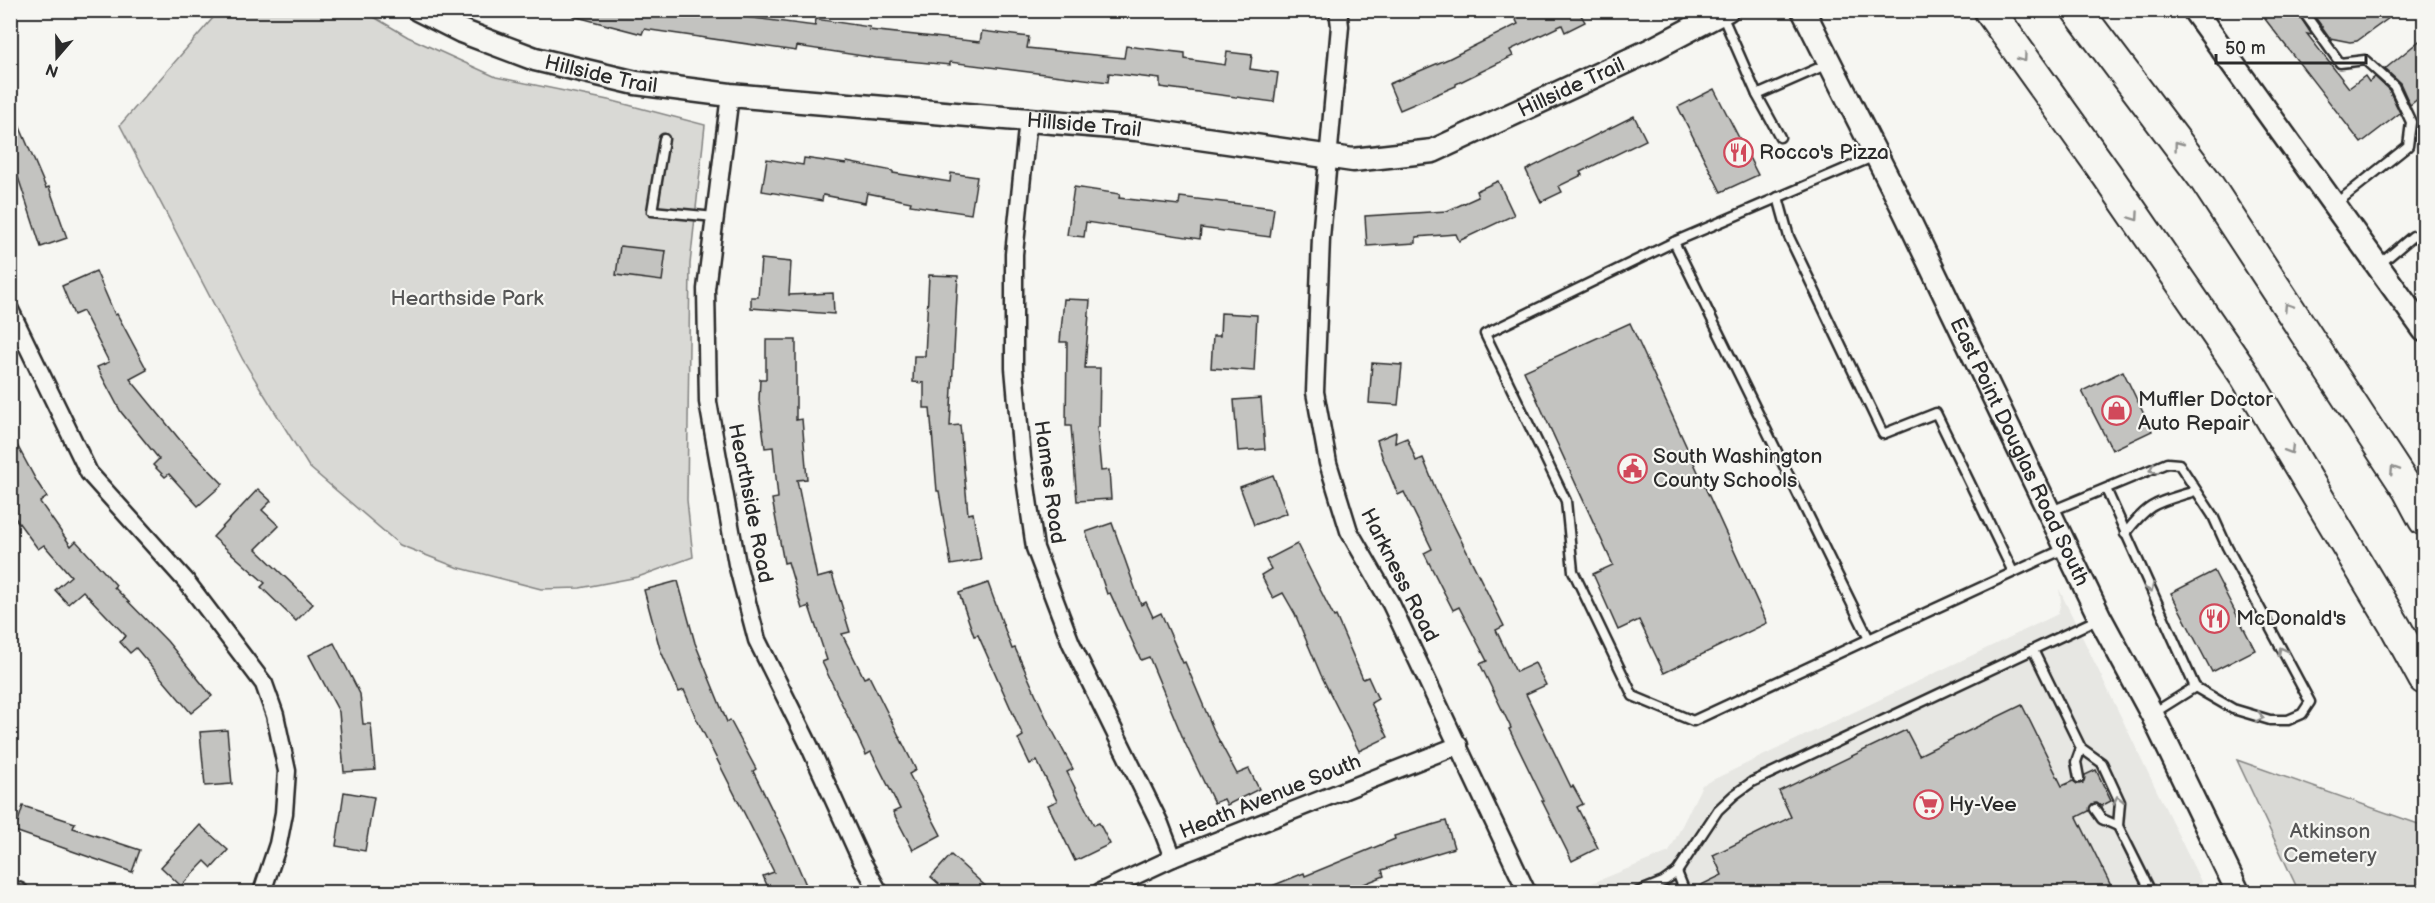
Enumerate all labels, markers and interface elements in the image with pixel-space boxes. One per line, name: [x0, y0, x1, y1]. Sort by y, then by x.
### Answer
north arrow: [27, 27, 87, 87]
scale bar: [2216, 27, 2366, 65]
text: 50 m: [2225, 38, 2266, 59]
street label: Hillside Trail: [542, 50, 659, 99]
street label: Hillside Trail: [1514, 52, 1629, 123]
one-way arrow: [2015, 52, 2026, 63]
text: N: [43, 59, 61, 81]
street label: Hillside Trail: [1026, 108, 1143, 143]
restaurant icon: Rocco's Pizza: [1722, 136, 1754, 168]
place label: Rocco's Pizza: [1759, 140, 1889, 165]
one-way arrow: [2175, 141, 2186, 152]
one-way arrow: [2128, 210, 2139, 221]
park label: Hearthside Park: [390, 286, 544, 311]
one-way arrow: [2284, 302, 2295, 313]
street label: East Point Douglas Road South: [1944, 313, 2095, 590]
place label: Muffler Doctor Auto Repair: [2138, 387, 2273, 436]
shop icon: Muffler Doctor Auto Repair: [2101, 395, 2133, 427]
street label: Hames Road: [1029, 419, 1071, 545]
street label: Hearthside Road: [723, 421, 778, 585]
place label: South Washington County Schools: [1653, 444, 1822, 493]
one-way arrow: [2282, 444, 2294, 454]
public building icon: South Washington County Schools: [1616, 452, 1648, 484]
one-way arrow: [2149, 462, 2160, 474]
one-way arrow: [2390, 466, 2402, 476]
street label: Harkness Road: [1355, 504, 1444, 646]
one-way arrow: [2142, 581, 2154, 592]
restaurant icon: McDonald's: [2199, 602, 2231, 634]
place label: McDonald's: [2236, 606, 2346, 631]
one-way arrow: [2278, 646, 2289, 657]
one-way arrow: [2254, 710, 2265, 722]
street label: Heath Avenue South: [1176, 749, 1364, 844]
supermarket icon: Hy-Vee: [1912, 788, 1944, 820]
place label: Hy-Vee: [1949, 792, 2017, 817]
one-way arrow: [2112, 795, 2125, 805]
park label: Atkinson Cemetery: [2283, 819, 2377, 868]

